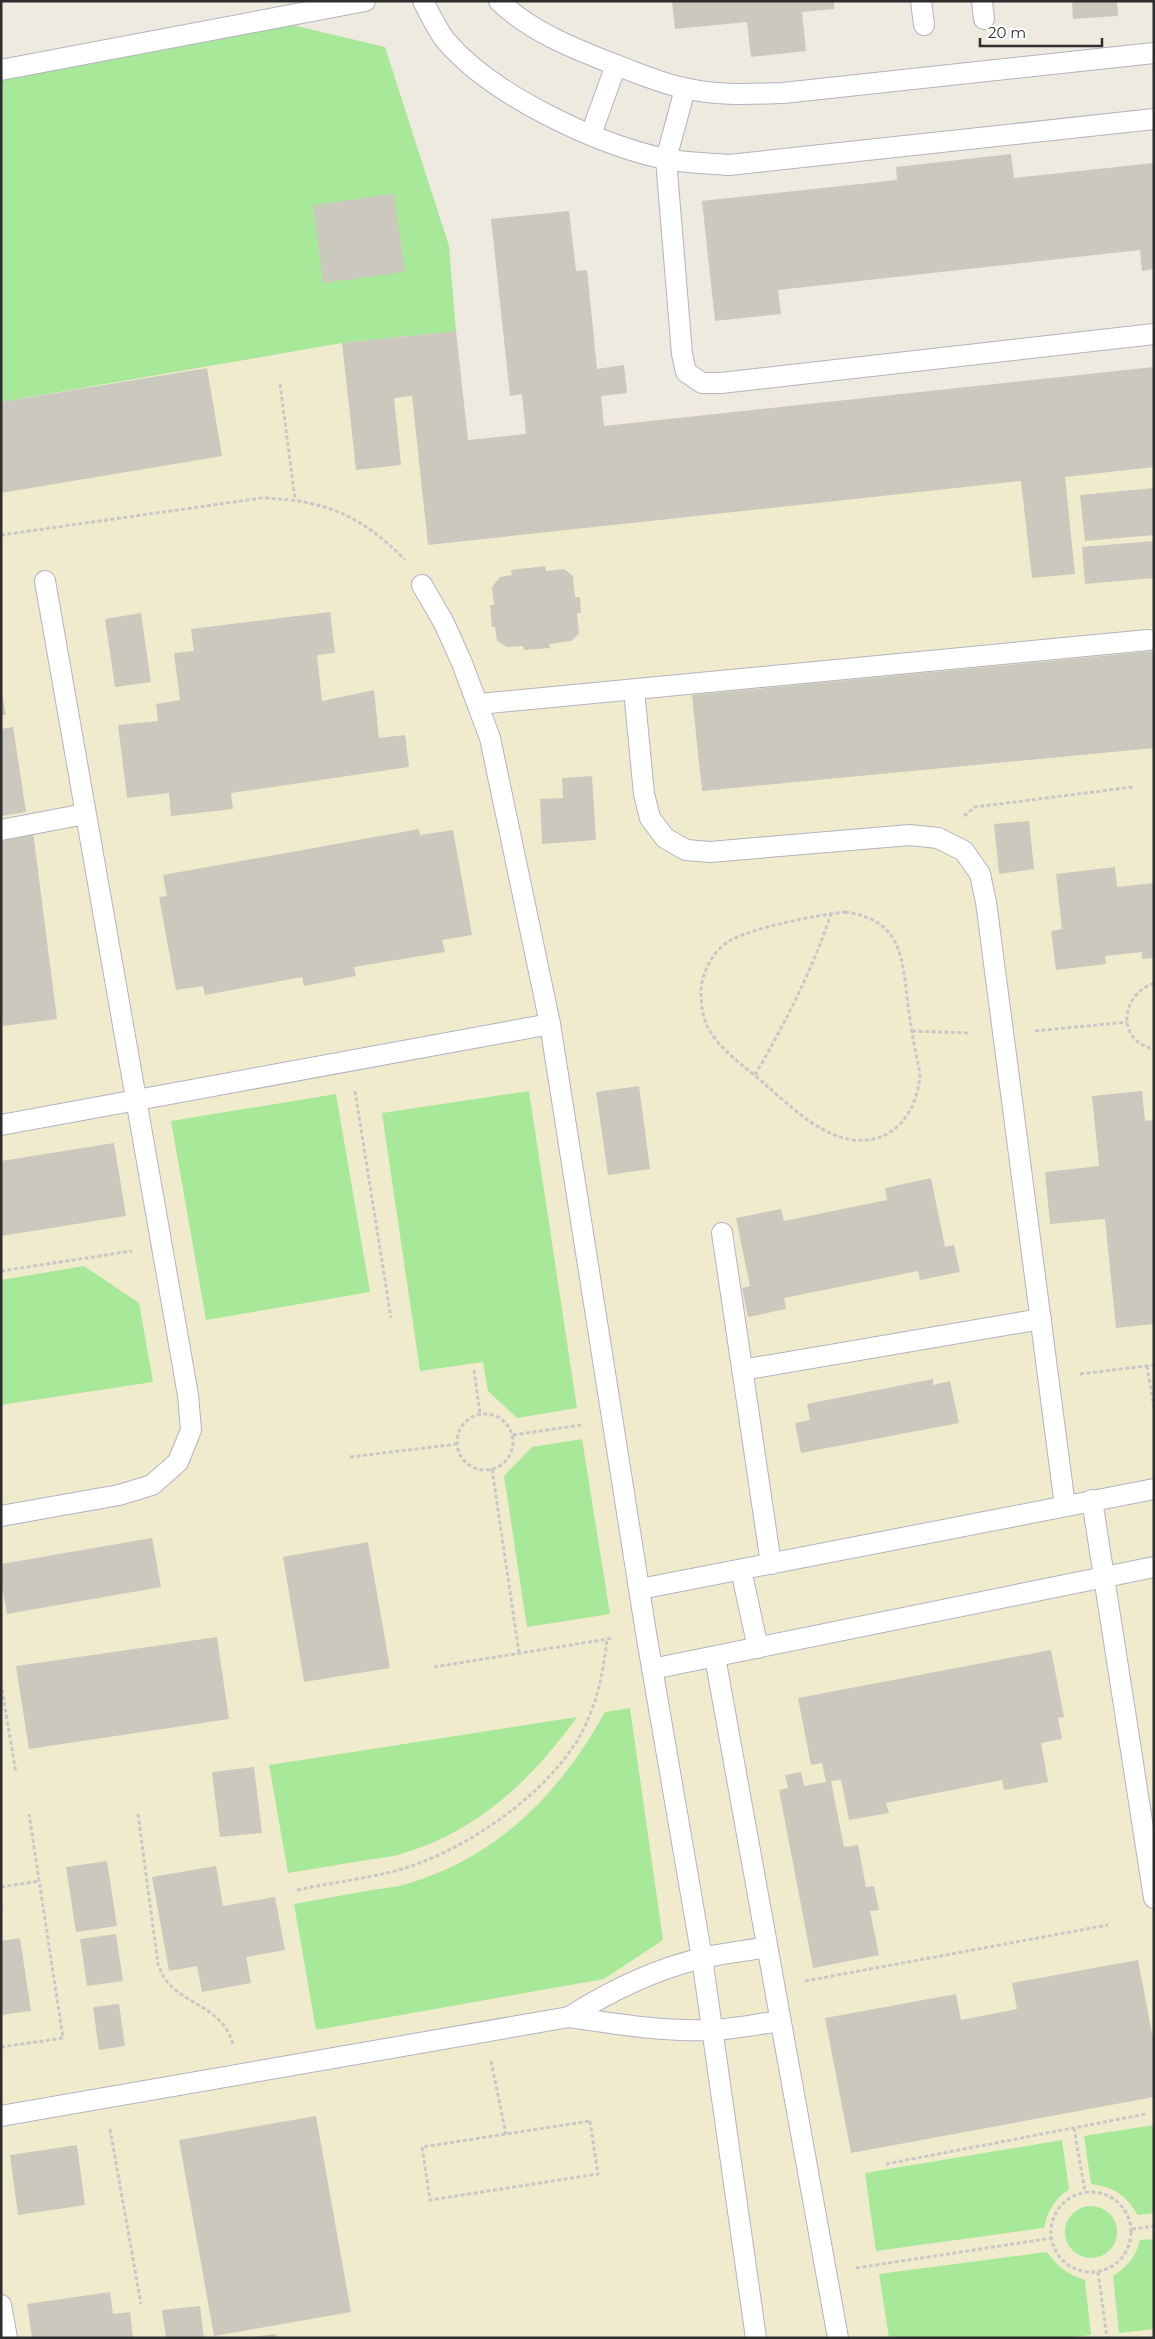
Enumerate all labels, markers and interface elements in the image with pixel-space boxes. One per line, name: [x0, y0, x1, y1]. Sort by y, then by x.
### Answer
scale bar: [980, 15, 1102, 47]
text: 20 m: [988, 23, 1026, 42]

